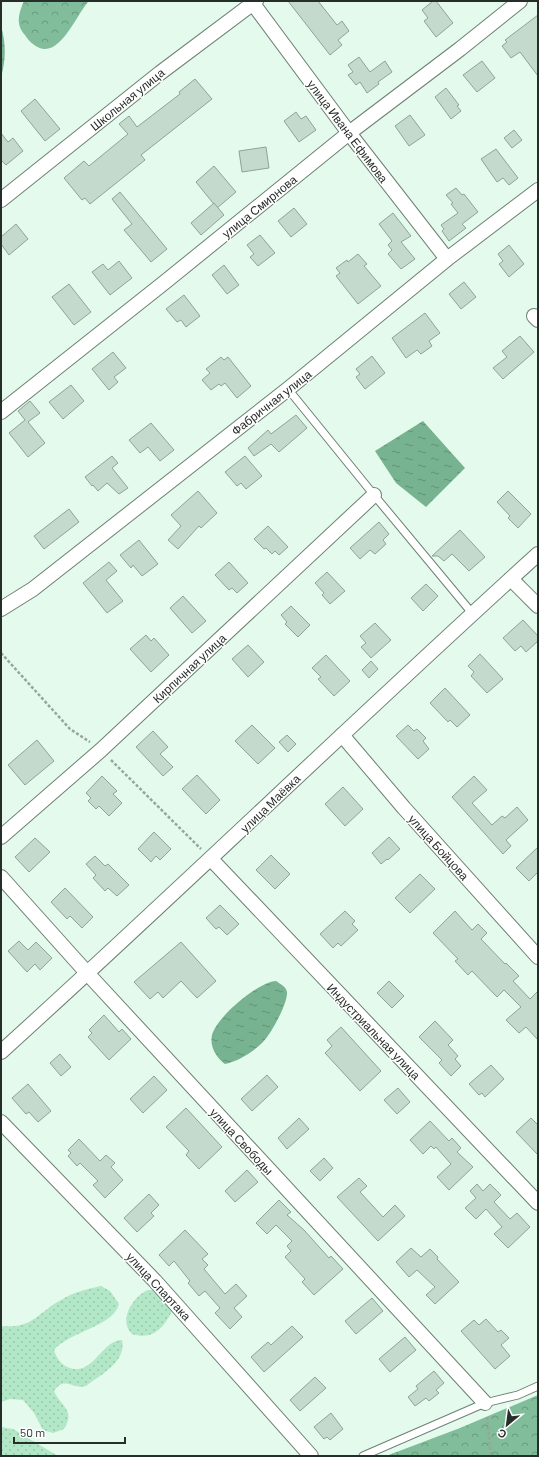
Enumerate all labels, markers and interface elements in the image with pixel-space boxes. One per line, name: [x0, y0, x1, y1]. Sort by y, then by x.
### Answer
street label: Школьная улица: [87, 65, 168, 134]
street label: улица Ивана Ефимова: [304, 77, 391, 186]
street label: улица Смирнова: [219, 171, 300, 241]
street label: Фабричная улица: [228, 366, 315, 438]
street label: Кирпичная улица: [149, 630, 229, 706]
street label: улица Маёвка: [237, 771, 304, 836]
street label: улица Бойцова: [405, 811, 472, 883]
street label: Индустриальная улица: [324, 980, 424, 1083]
street label: улица Свободы: [207, 1105, 276, 1178]
street label: улица Спартака: [123, 1249, 194, 1324]
north arrow: [487, 1405, 527, 1445]
scale bar: [14, 1419, 125, 1445]
text: 50 m: [20, 1425, 45, 1439]
text: С: [495, 1427, 509, 1442]

